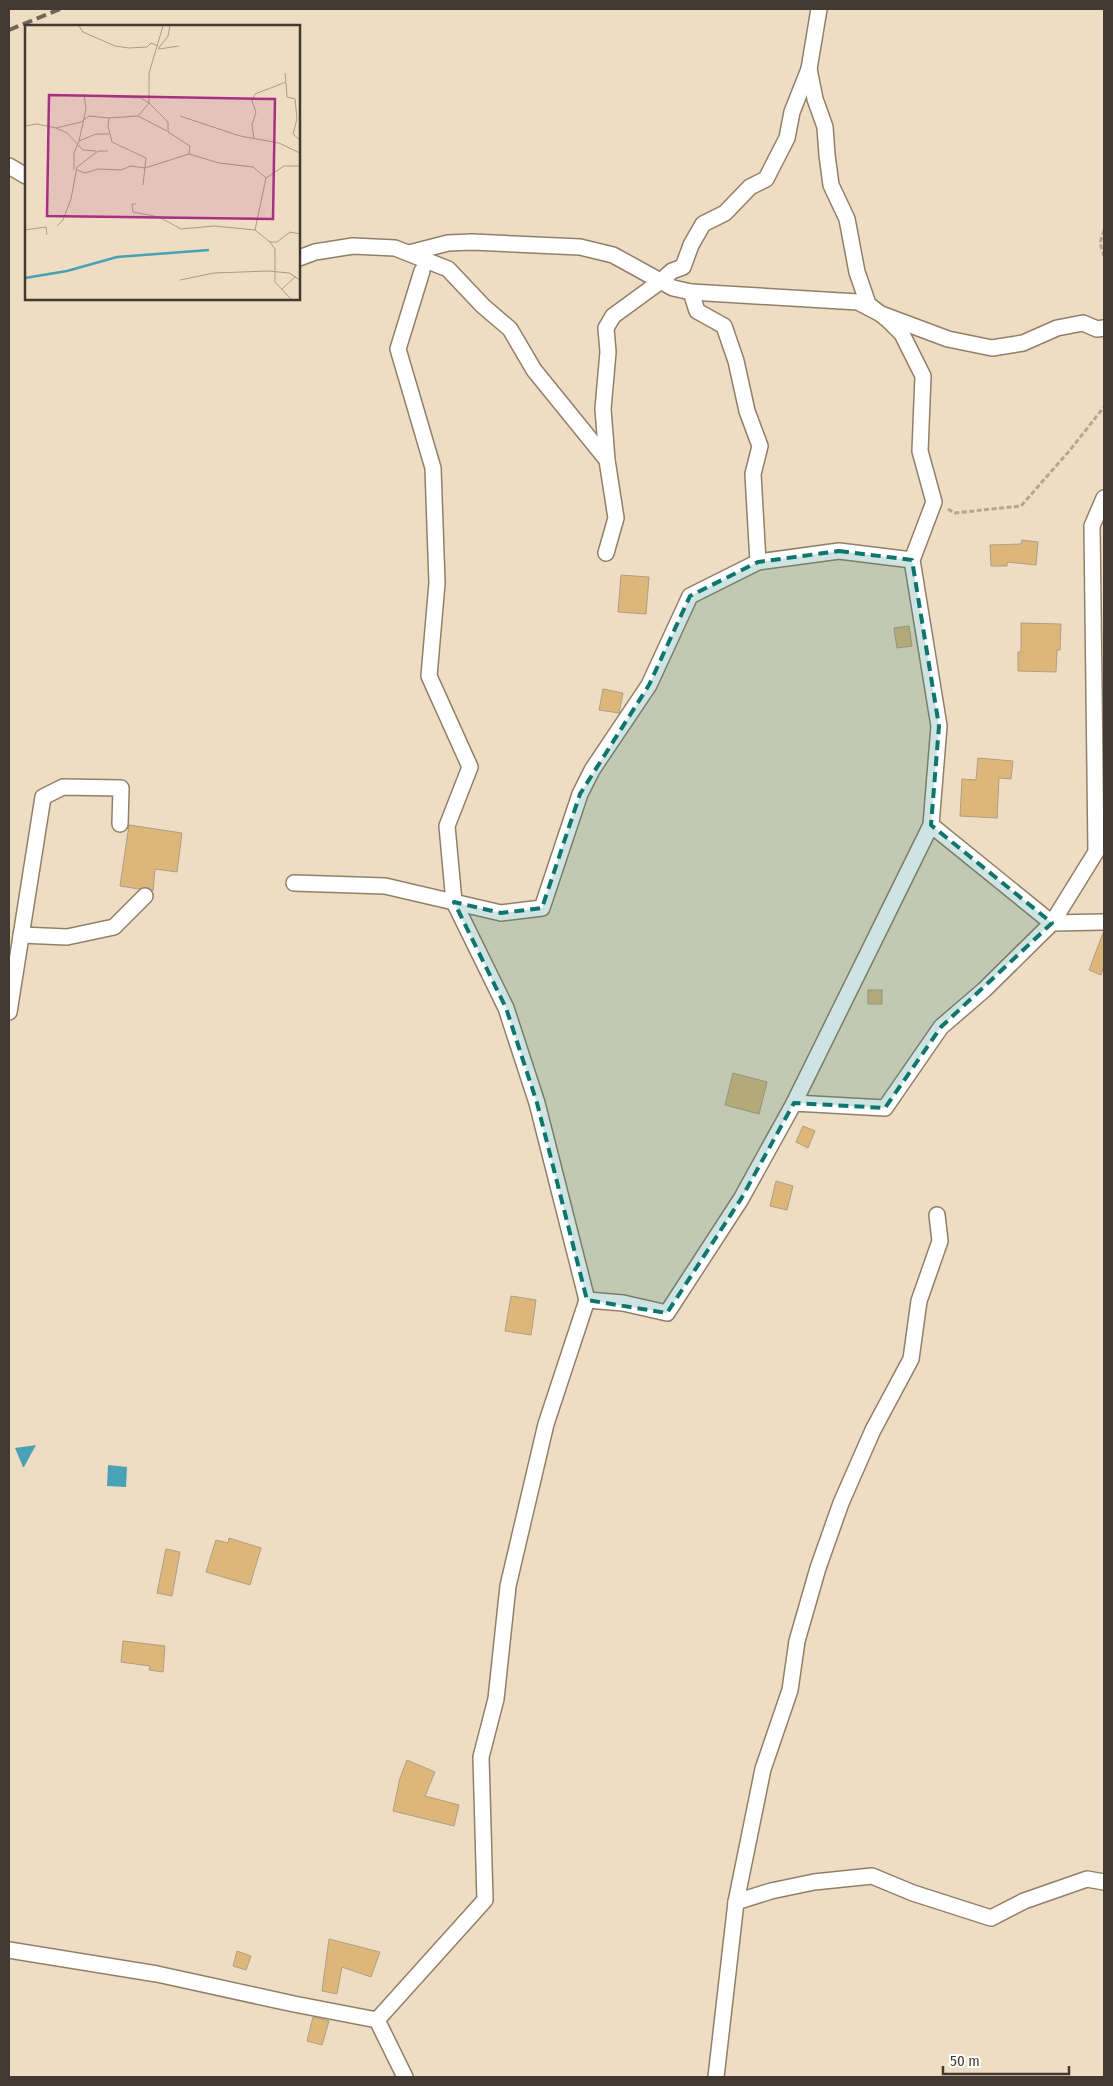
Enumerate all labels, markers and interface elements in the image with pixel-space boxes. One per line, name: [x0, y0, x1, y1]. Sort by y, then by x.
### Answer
inset map: [25, 25, 300, 300]
scale bar: [943, 2044, 1069, 2076]
text: 50 m: [950, 2052, 980, 2070]

